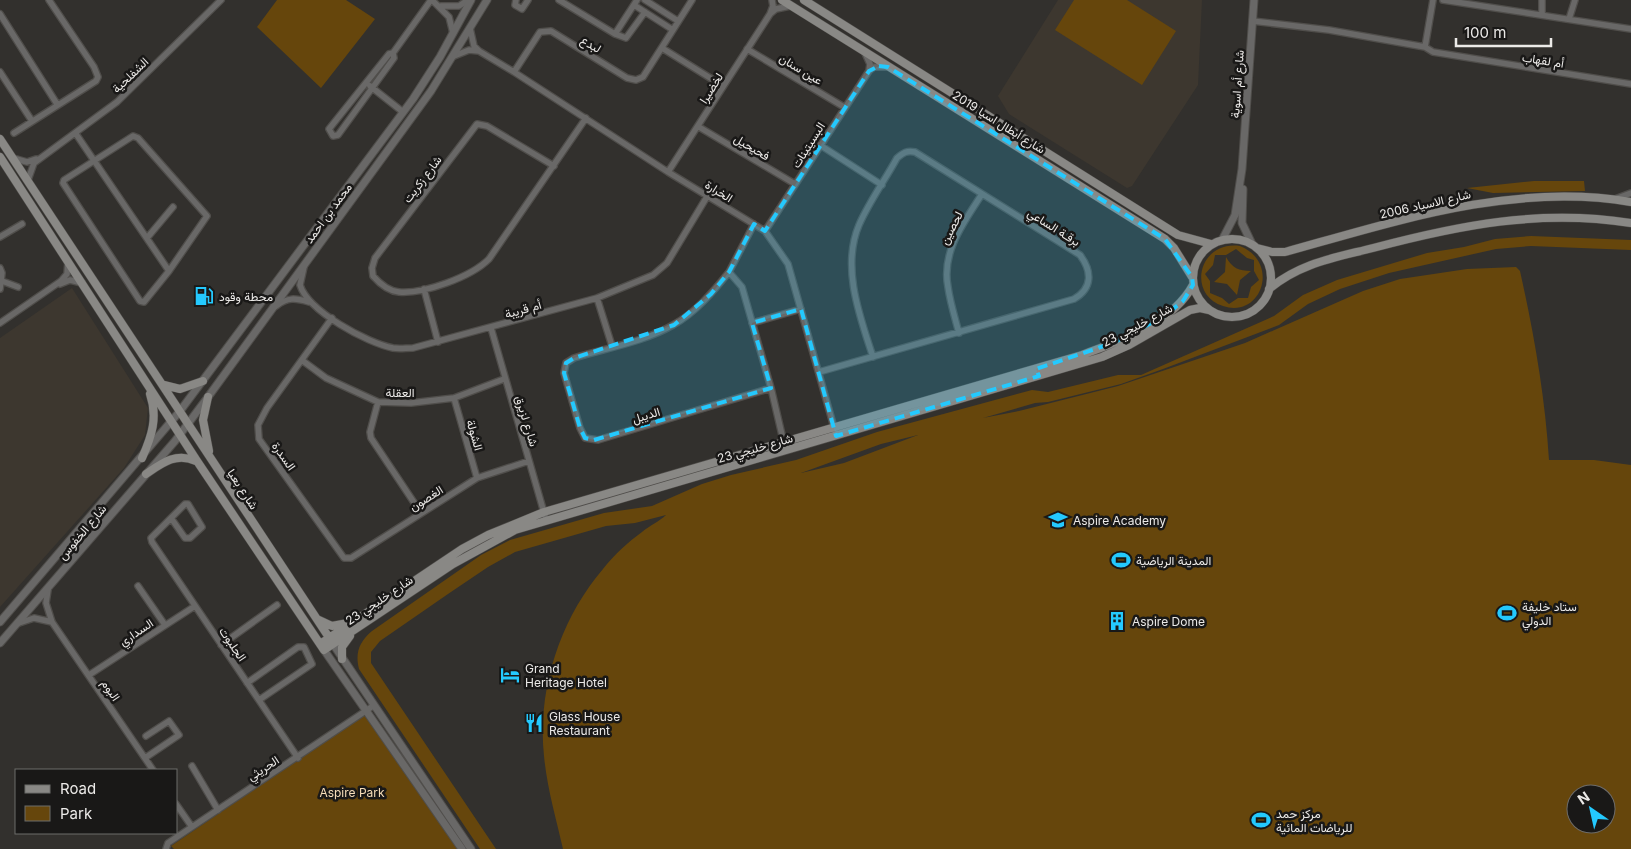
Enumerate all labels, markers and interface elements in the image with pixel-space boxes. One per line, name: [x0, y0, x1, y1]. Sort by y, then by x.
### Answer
scale bar: [1456, 15, 1551, 47]
text: 100 m: [1464, 23, 1506, 42]
street label: لبدع: [577, 32, 604, 58]
street label: شارع أم اسوية: [1227, 49, 1249, 119]
street label: أم لقهاب: [1521, 49, 1565, 72]
street label: عين سنان: [776, 50, 825, 89]
street label: الشفلحية: [109, 54, 151, 96]
street label: لخضيرا: [696, 70, 727, 107]
street label: شارع أبطال اسيا 2019: [949, 87, 1048, 158]
street label: البسيتينات: [788, 119, 828, 171]
street label: فحيحيل: [731, 131, 773, 164]
street label: شارع زكريت: [399, 152, 446, 207]
street label: الخرارة: [702, 177, 736, 206]
street label: محمد بن احمد: [301, 180, 356, 247]
street label: شارع الاسياد 2006: [1378, 186, 1472, 224]
street label: برقـة الساعي: [1023, 205, 1083, 252]
street label: لحصين: [936, 209, 967, 248]
fuel station icon: محطة وقود: [193, 285, 215, 307]
place label: محطة وقود: [219, 289, 273, 305]
street label: أم قريبة: [503, 297, 544, 322]
street label: شارع خليجي 23: [1099, 300, 1176, 353]
street label: العقلة: [385, 385, 415, 400]
street label: شارع لزيرق: [510, 394, 542, 449]
street label: الديبل: [630, 404, 662, 427]
street label: الشولة: [463, 418, 487, 452]
street label: شارع خليجي 23: [716, 430, 795, 469]
street label: السدرة: [268, 439, 299, 474]
street label: شارع بعيا: [223, 466, 262, 513]
street label: الغصون: [406, 482, 446, 515]
street label: شارع الخفوس: [55, 501, 111, 564]
school or university icon: Aspire Academy: [1047, 509, 1069, 531]
place label: Aspire Academy: [1073, 513, 1166, 528]
sports icon: المدينة الرياضية: [1110, 549, 1132, 571]
place label: المدينة الرياضية: [1136, 553, 1211, 569]
street label: شارع خليجي 23: [343, 572, 417, 630]
place label: ستاد خليفة الدولي: [1522, 599, 1577, 631]
sports icon: ستاد خليفة الدولي: [1496, 602, 1518, 624]
building icon: Aspire Dome: [1106, 610, 1128, 632]
place label: Aspire Dome: [1132, 614, 1205, 629]
street label: السداري: [116, 615, 158, 651]
street label: الجلبوت: [215, 624, 250, 665]
place label: Grand Heritage Hotel: [525, 661, 607, 690]
hotel icon: Grand Heritage Hotel: [499, 664, 521, 686]
street label: البوم: [98, 676, 124, 704]
place label: Glass House Restaurant: [549, 709, 620, 738]
restaurant icon: Glass House Restaurant: [523, 712, 545, 734]
street label: الحريثي: [244, 752, 283, 786]
legend: [15, 769, 178, 834]
text: Road: [60, 779, 96, 798]
north arrow: [1566, 784, 1616, 834]
park label: Aspire Park: [319, 785, 385, 800]
text: N: [1574, 788, 1593, 808]
text: Park: [60, 804, 93, 823]
place label: مركز حمد للرياضات المائية: [1276, 806, 1352, 836]
sports icon: مركز حمد للرياضات المائية: [1250, 809, 1272, 831]

